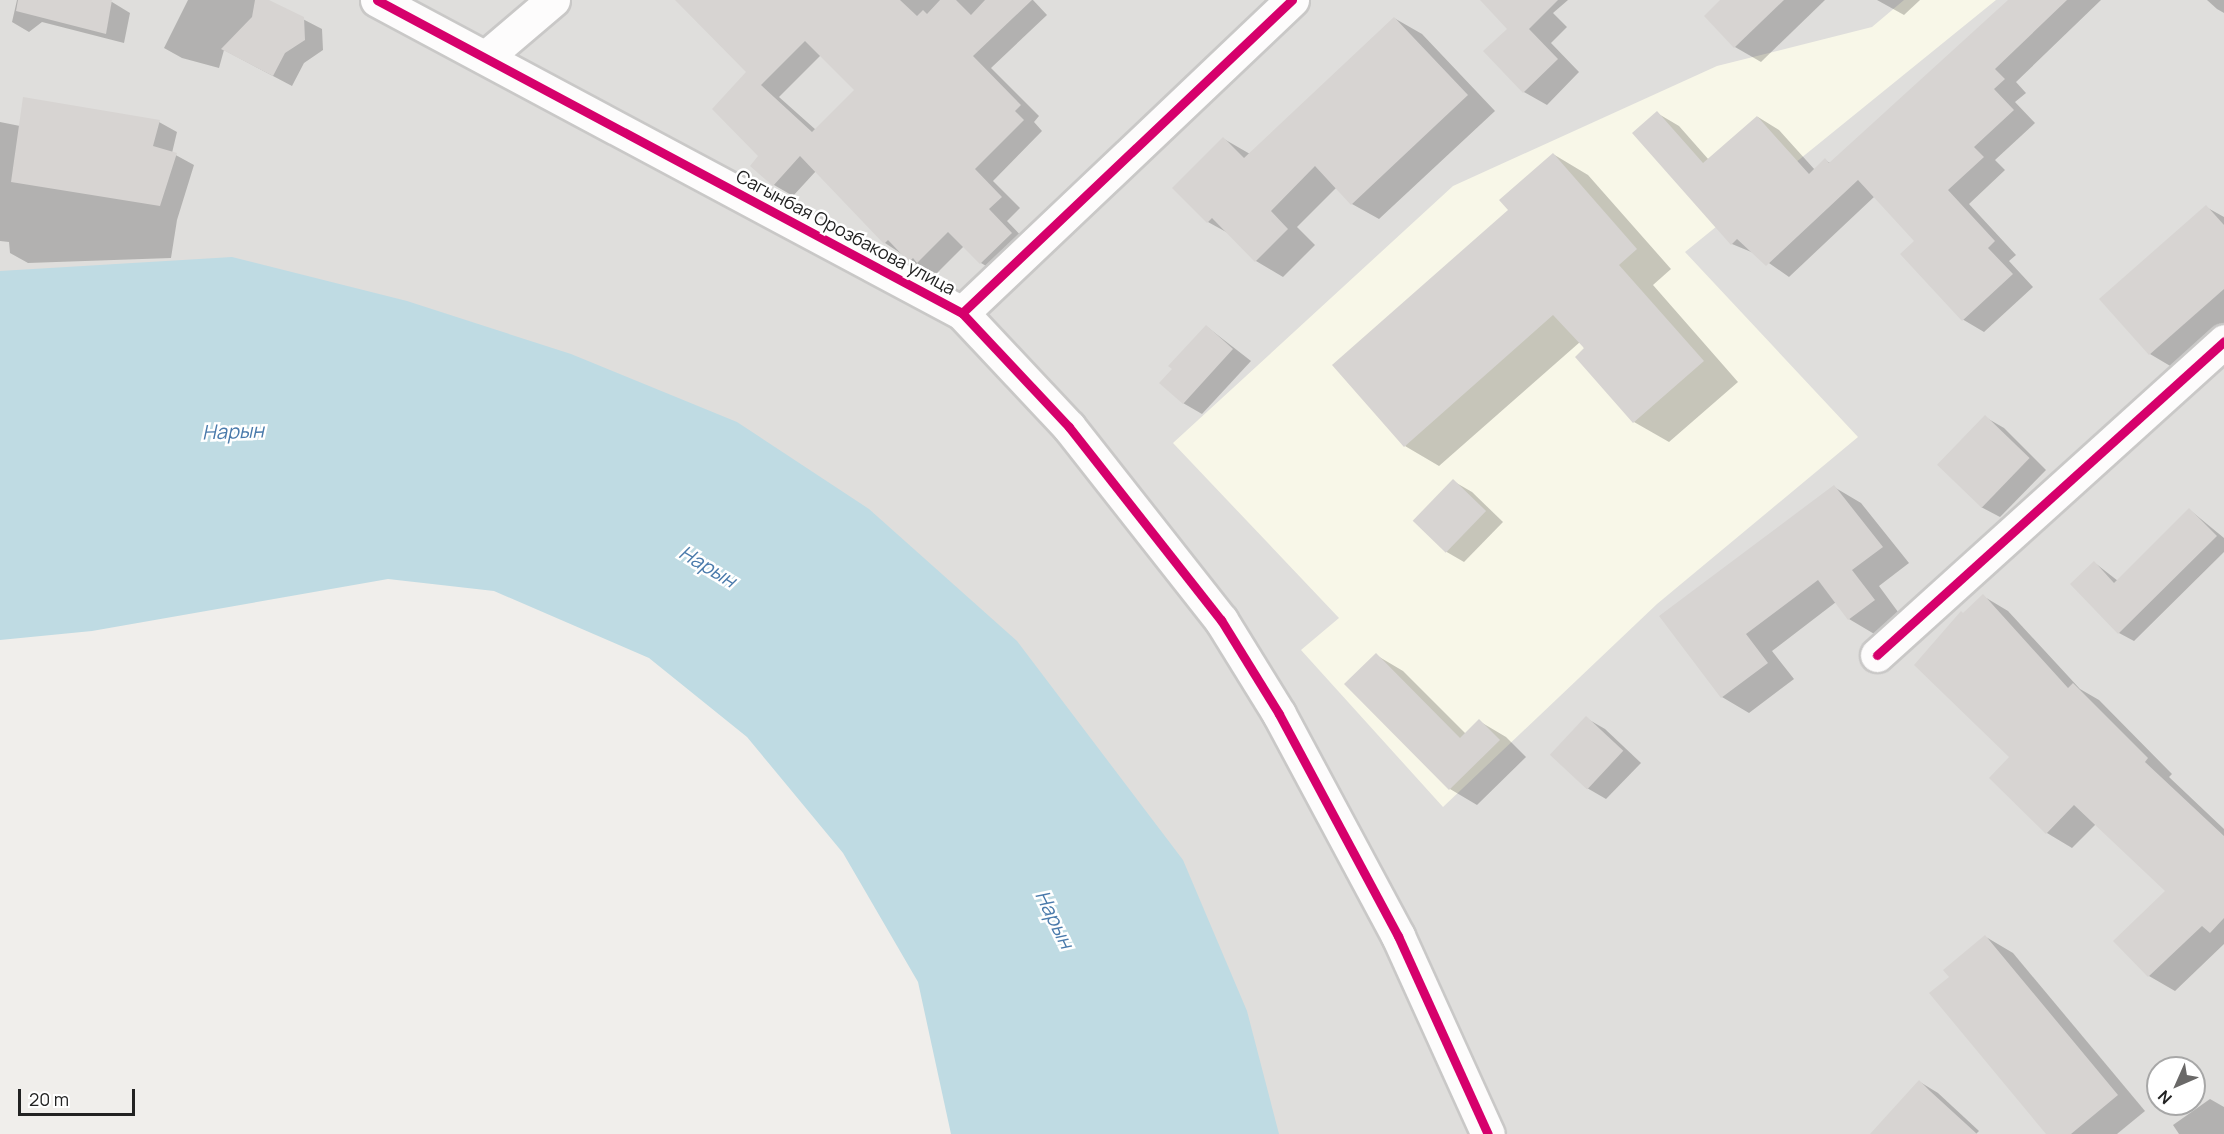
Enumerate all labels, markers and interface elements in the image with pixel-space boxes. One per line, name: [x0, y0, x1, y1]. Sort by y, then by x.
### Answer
street label: Сагынбая Орозбакова улица: [733, 165, 959, 299]
water label: Нарын: [202, 418, 264, 444]
water label: Нарын: [675, 540, 741, 592]
water label: Нарын: [1031, 886, 1079, 952]
north arrow: [2146, 1056, 2206, 1116]
scale bar: [21, 1077, 138, 1115]
text: N: [2153, 1085, 2177, 1109]
text: 20 m: [29, 1087, 69, 1111]

